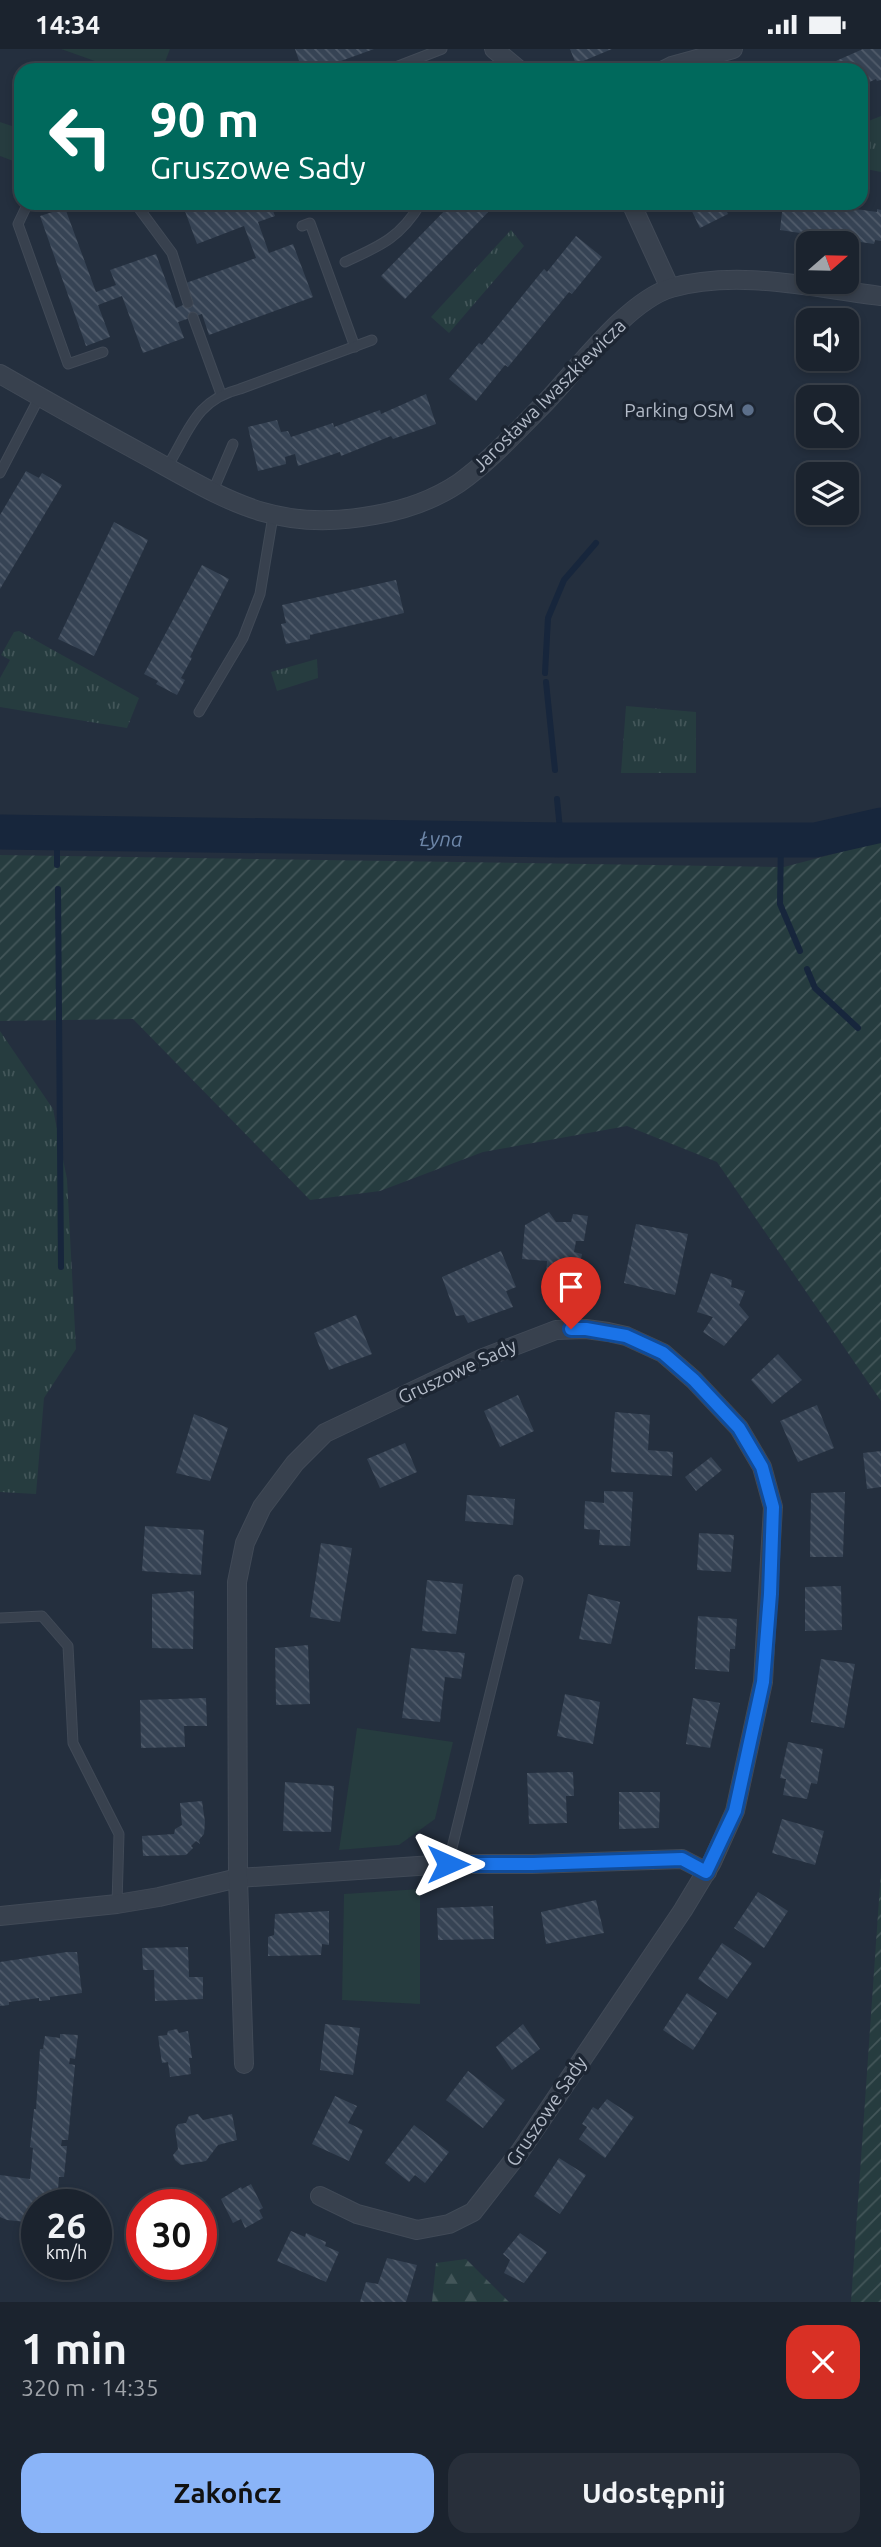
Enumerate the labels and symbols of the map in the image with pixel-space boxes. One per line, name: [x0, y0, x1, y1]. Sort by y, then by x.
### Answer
north arrow: [796, 231, 859, 294]
street label: Jarosława Iwaszkiewicza: [468, 314, 630, 476]
place label: Parking OSM: [624, 399, 734, 421]
marker: Parking OSM: [740, 402, 756, 418]
water label: Łyna: [419, 826, 463, 851]
pin: [541, 1257, 601, 1329]
street label: Gruszowe Sady: [394, 1334, 520, 1408]
position arrow: [411, 1827, 485, 1901]
street label: Gruszowe Sady: [501, 2052, 591, 2170]
speed limit sign: 30: [126, 2189, 217, 2280]

